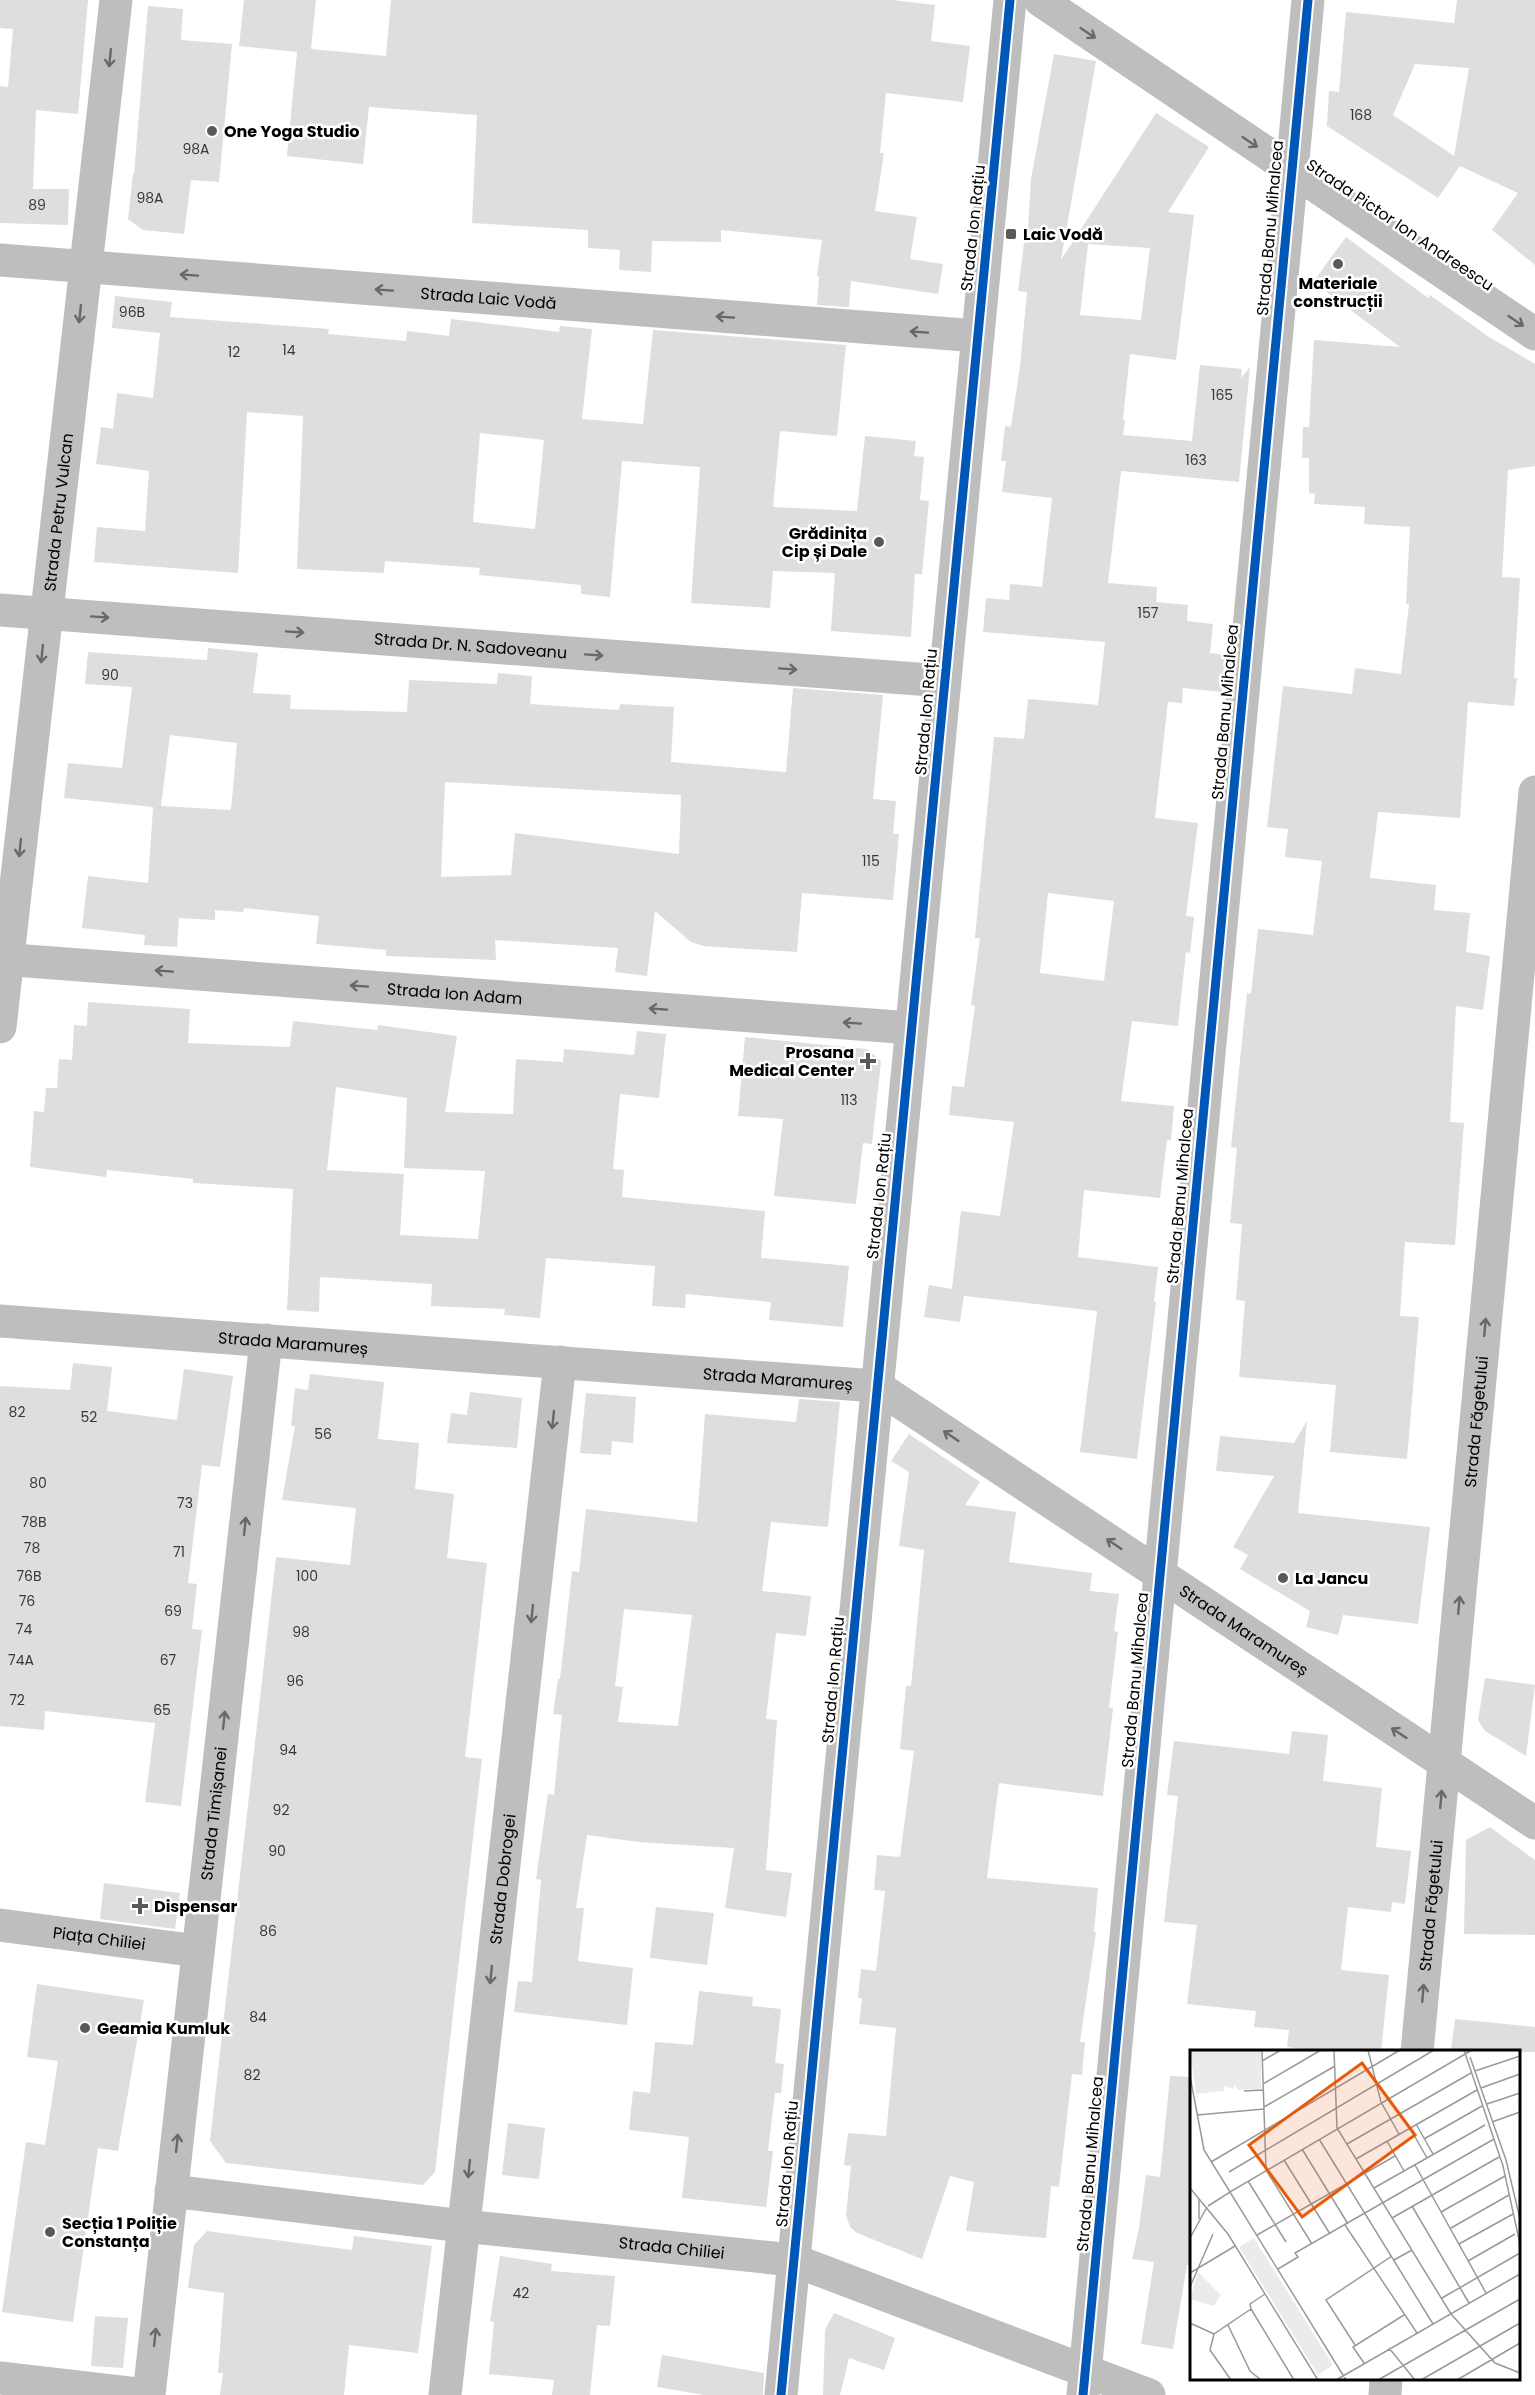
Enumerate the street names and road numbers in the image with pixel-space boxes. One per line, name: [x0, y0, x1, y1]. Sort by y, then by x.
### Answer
street label: Strada Banu Mihalcea: [1251, 139, 1289, 317]
street label: Strada Pictor Ion Andreescu: [1302, 153, 1498, 297]
street label: Strada Ion Rațiu: [955, 164, 991, 292]
street label: Strada Laic Vodă: [420, 281, 557, 315]
street label: Strada Petru Vulcan: [38, 432, 79, 593]
street label: Strada Banu Mihalcea: [1206, 623, 1244, 801]
street label: Strada Dr. N. Sadoveanu: [373, 627, 568, 664]
street label: Strada Ion Rațiu: [909, 648, 943, 776]
street label: Strada Ion Adam: [386, 977, 523, 1010]
street label: Strada Banu Mihalcea: [1161, 1107, 1199, 1285]
street label: Strada Ion Rațiu: [861, 1132, 897, 1260]
street label: Strada Maramureș: [217, 1326, 369, 1360]
street label: Strada Făgetului: [1458, 1355, 1494, 1488]
street label: Strada Maramureș: [702, 1362, 854, 1396]
street label: Strada Maramureș: [1175, 1579, 1313, 1681]
street label: Strada Banu Mihalcea: [1116, 1591, 1154, 1769]
street label: Strada Ion Rațiu: [816, 1616, 850, 1744]
street label: Strada Timișanei: [195, 1746, 232, 1882]
street label: Strada Dobrogei: [484, 1813, 521, 1946]
street label: Strada Făgetului: [1413, 1839, 1448, 1972]
street label: Piața Chiliei: [51, 1921, 147, 1955]
street label: Strada Banu Mihalcea: [1071, 2075, 1109, 2253]
street label: Strada Ion Rațiu: [770, 2100, 804, 2228]
street label: Strada Chiliei: [618, 2231, 726, 2264]

